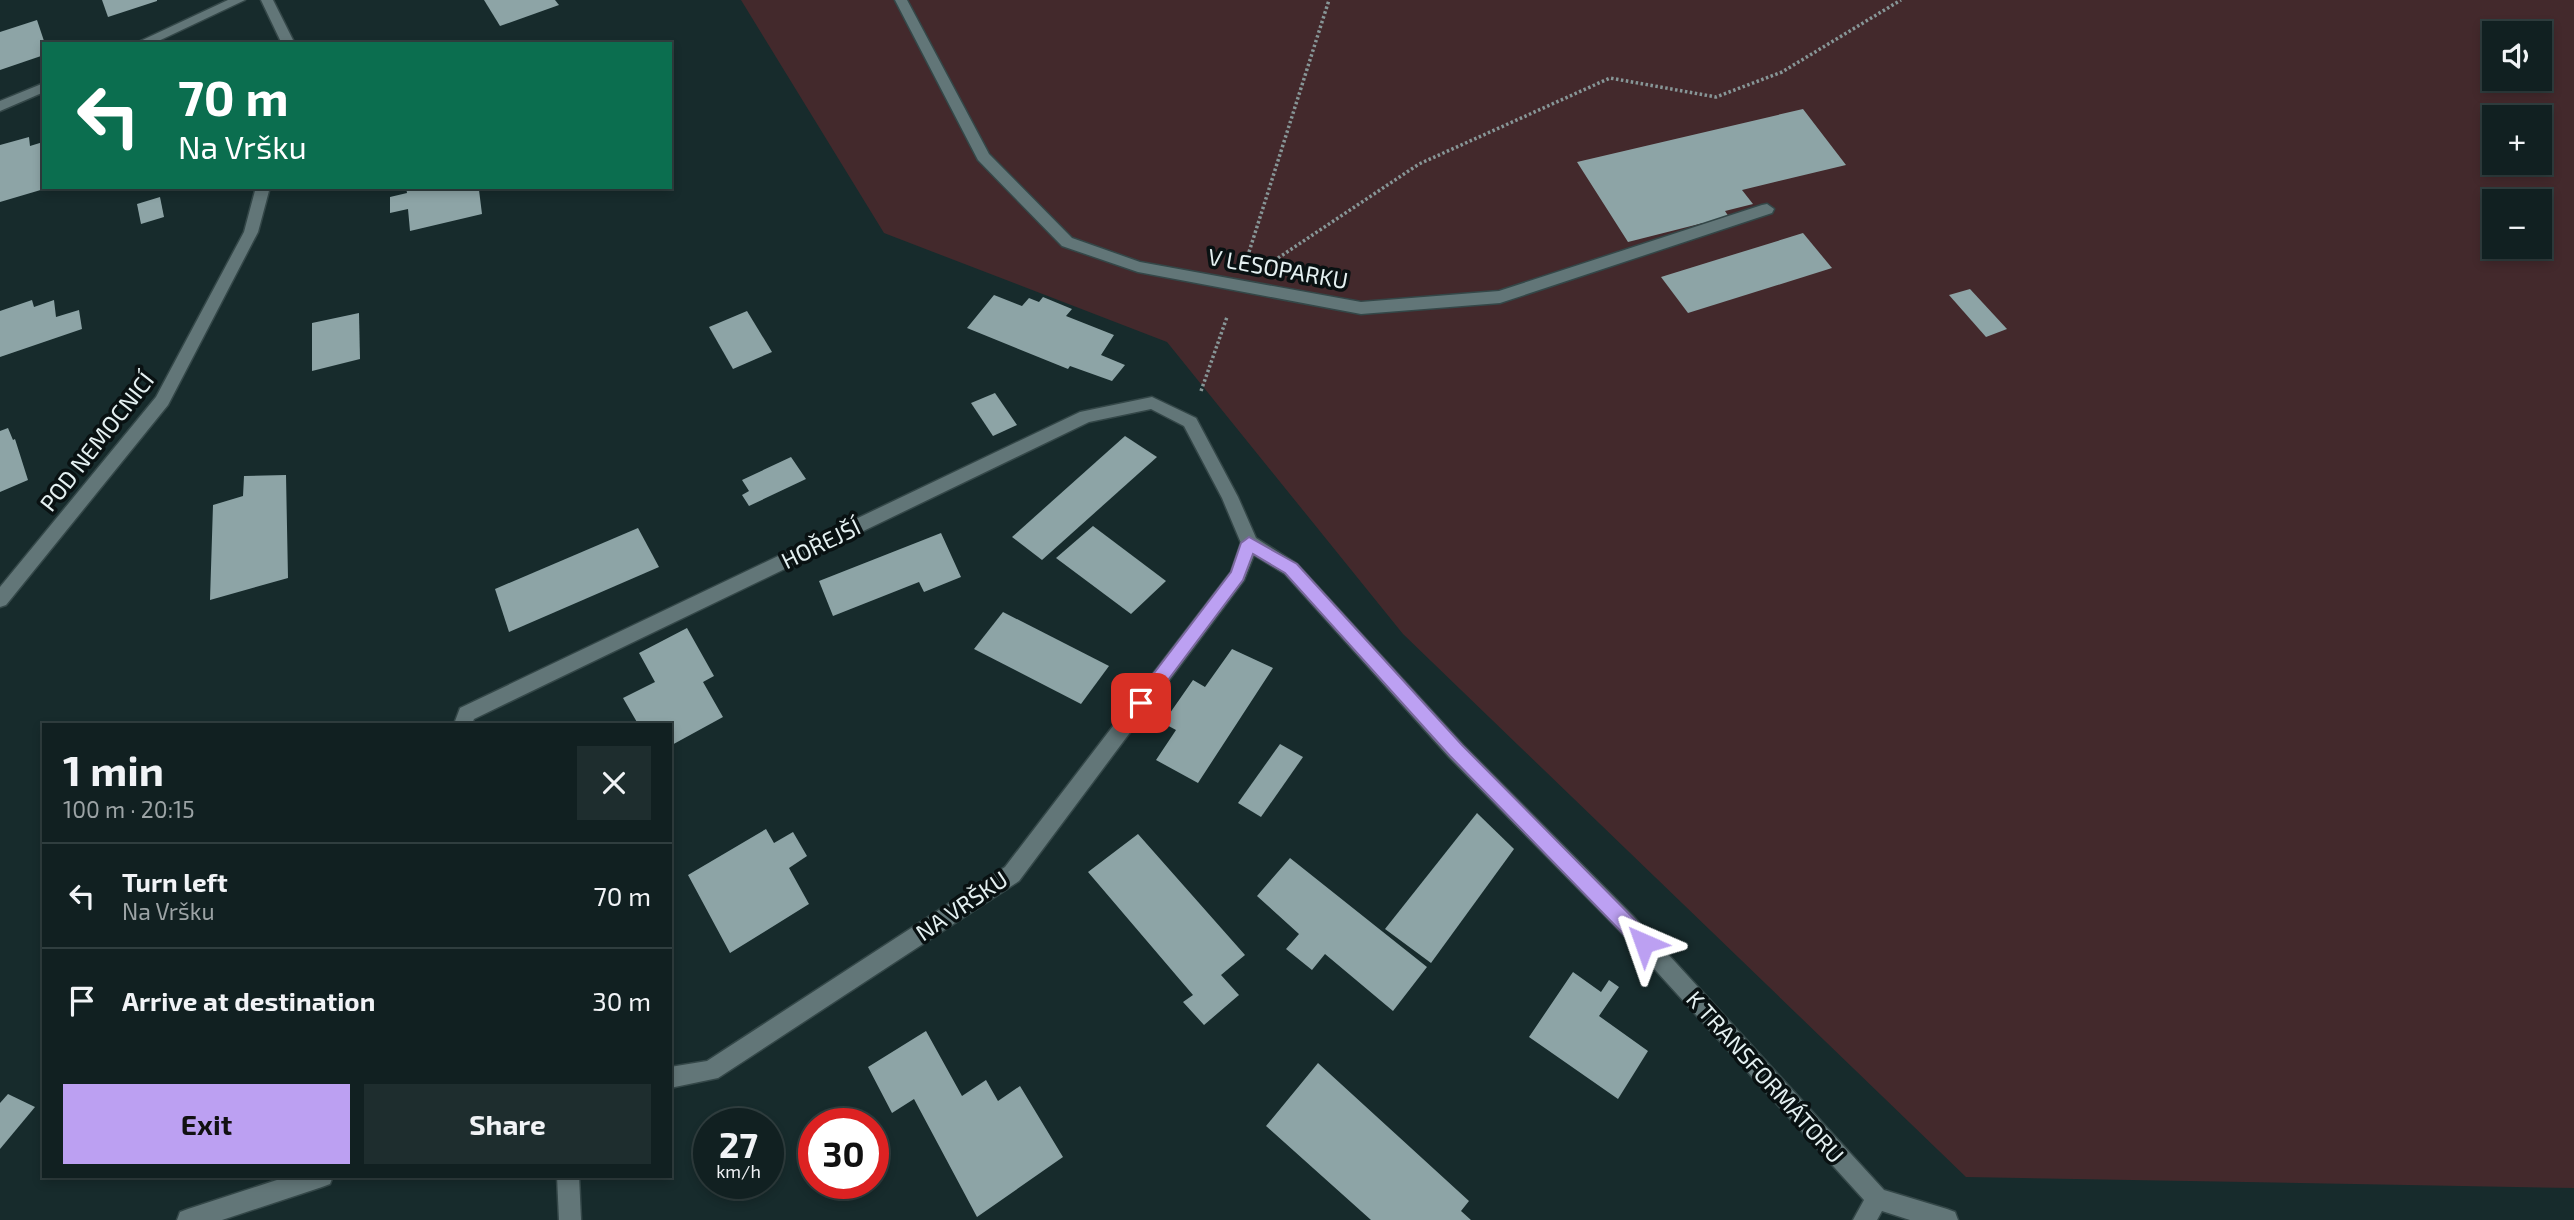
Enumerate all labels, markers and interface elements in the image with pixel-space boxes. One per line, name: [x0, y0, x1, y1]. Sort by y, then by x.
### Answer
map controls: [2482, 21, 2552, 259]
button: sound: [2482, 21, 2552, 91]
text: 70 m: [178, 67, 289, 126]
icon: left: [63, 70, 154, 161]
button: +: [2482, 105, 2552, 175]
text: Na Vršku: [178, 127, 307, 165]
button: −: [2482, 189, 2552, 259]
street label: V LESOPARKU: [1206, 242, 1350, 294]
street label: POD NEMOCNICÍ: [33, 366, 160, 516]
street label: HOŘEJŠÍ: [776, 512, 866, 574]
pin: [1111, 673, 1171, 733]
icon: arrive: [1122, 684, 1160, 722]
text: 1 min: [63, 744, 164, 794]
button: close: [577, 746, 651, 820]
text: 100 m · 20:15: [63, 795, 195, 823]
street label: NA VRŠKU: [910, 864, 1013, 946]
text: Turn left: [122, 866, 228, 897]
icon: left: [63, 877, 101, 915]
text: 70 m: [593, 880, 651, 911]
text: Na Vršku: [122, 897, 215, 925]
position arrow: [1607, 906, 1681, 980]
icon: arrive: [63, 982, 101, 1020]
text: Arrive at destination: [122, 985, 375, 1016]
text: 30 m: [592, 985, 651, 1016]
street label: K TRANSFORMÁTORU: [1681, 985, 1850, 1168]
button: Exit: [63, 1084, 350, 1164]
button: Share: [364, 1084, 651, 1164]
speed limit sign: 30: [798, 1108, 889, 1199]
text: 27: [719, 1123, 758, 1165]
text: km/h: [716, 1160, 761, 1182]

